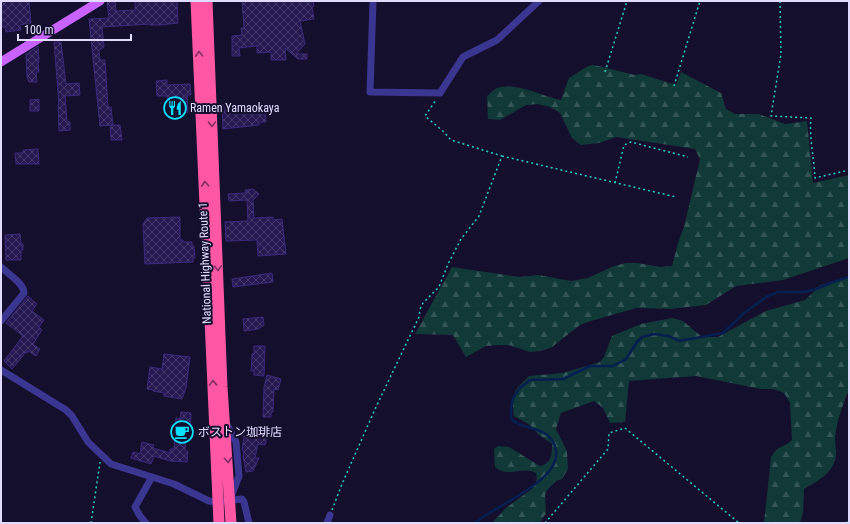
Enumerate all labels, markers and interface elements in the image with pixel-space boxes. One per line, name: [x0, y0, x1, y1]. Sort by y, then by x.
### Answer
scale bar: [18, 16, 131, 42]
text: 100 m: [24, 23, 54, 37]
one-way arrow: [194, 51, 203, 57]
restaurant icon: Ramen Yamaokaya: [162, 95, 188, 121]
place label: Ramen Yamaokaya: [190, 101, 280, 115]
one-way arrow: [208, 121, 217, 127]
one-way arrow: [200, 181, 209, 187]
street label: National Highway Route 1: [196, 202, 214, 324]
one-way arrow: [214, 265, 222, 271]
one-way arrow: [208, 380, 217, 386]
cafe icon: ボストン珈琲店: [169, 419, 195, 445]
place label: ボストン珈琲店: [198, 425, 282, 439]
one-way arrow: [223, 457, 232, 463]

